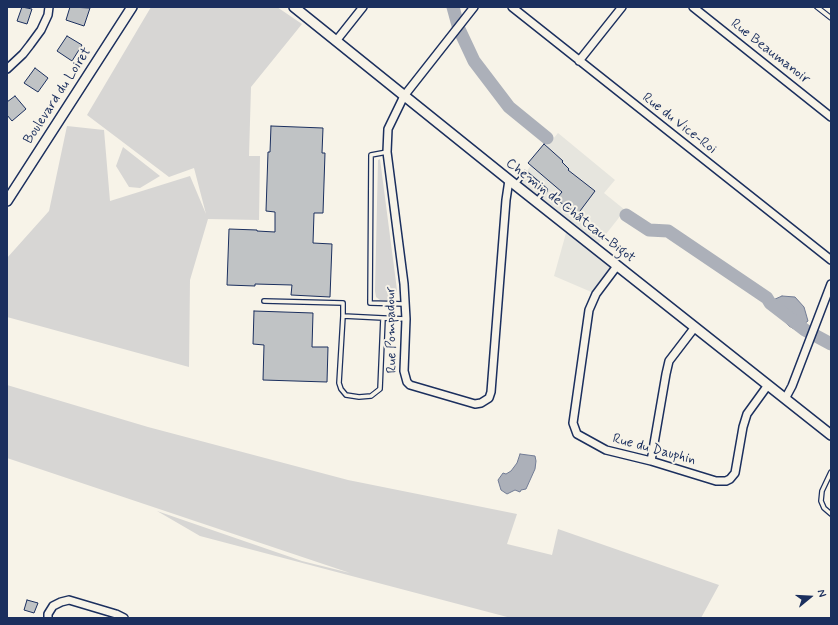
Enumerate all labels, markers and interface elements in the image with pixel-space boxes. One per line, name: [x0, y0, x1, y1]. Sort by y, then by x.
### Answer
street label: Rue Beaumanoir: [727, 16, 813, 88]
street label: Boulevard du Loiret: [21, 45, 95, 147]
street label: Rue du Vice-Roi: [638, 90, 720, 158]
street label: Chemin de Château-Bigot: [502, 155, 638, 267]
street label: Rue Pompadour: [383, 286, 401, 374]
street label: Rue du Dauphin: [611, 431, 697, 469]
north arrow: [790, 577, 830, 617]
text: N: [814, 588, 829, 599]

